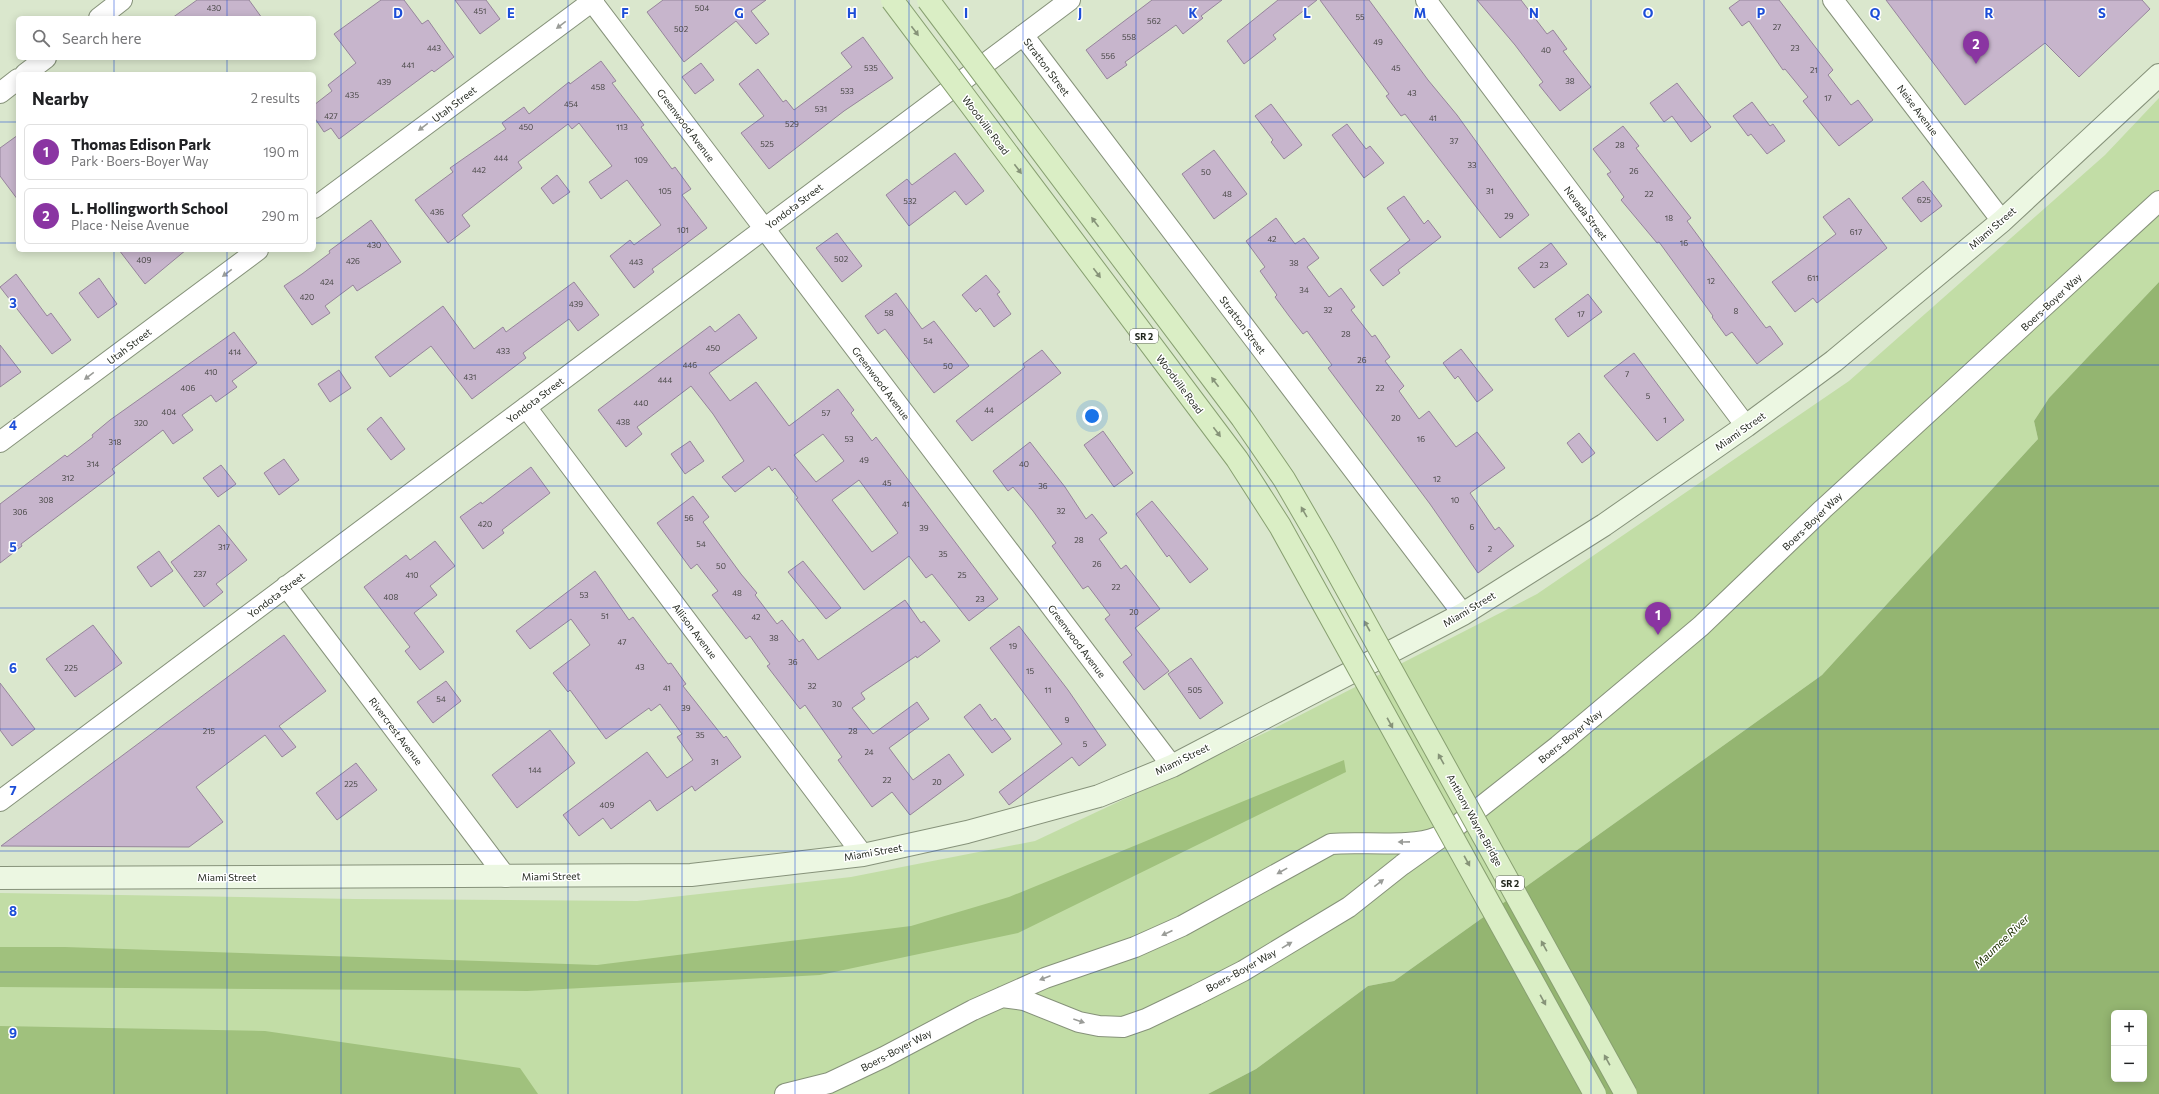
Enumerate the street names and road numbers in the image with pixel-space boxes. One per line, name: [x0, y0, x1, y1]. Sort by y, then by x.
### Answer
street label: Stratton Street: [1021, 36, 1073, 98]
street label: Neise Avenue: [1895, 82, 1941, 138]
street label: Utah Street: [429, 83, 479, 125]
street label: Greenwood Avenue: [655, 86, 717, 164]
street label: Woodville Road: [960, 93, 1012, 157]
street label: Yondota Street: [763, 181, 825, 231]
street label: Nevada Street: [1562, 184, 1610, 242]
street label: Miami Street: [1966, 204, 2018, 252]
street label: Boers-Boyer Way: [2018, 271, 2084, 333]
street label: Stratton Street: [1217, 294, 1269, 356]
street label: Utah Street: [104, 325, 154, 367]
road number: SR 2: [1130, 329, 1158, 343]
street label: Greenwood Avenue: [850, 344, 912, 422]
street label: Woodville Road: [1154, 352, 1206, 416]
street label: Yondota Street: [504, 375, 566, 425]
street label: Miami Street: [1712, 409, 1768, 453]
street label: Boers-Boyer Way: [1780, 489, 1844, 553]
street label: Yondota Street: [245, 570, 307, 620]
street label: Miami Street: [1441, 589, 1497, 629]
street label: Allison Avenue: [670, 601, 720, 661]
street label: Greenwood Avenue: [1046, 602, 1108, 680]
street label: Rivercrest Avenue: [367, 695, 425, 767]
street label: Boers-Boyer Way: [1536, 707, 1604, 765]
street label: Miami Street: [1153, 741, 1211, 777]
street label: Anthony Wayne Bridge: [1445, 772, 1505, 868]
street label: Miami Street: [843, 841, 903, 863]
street label: Miami Street: [521, 869, 581, 883]
street label: Miami Street: [198, 871, 256, 883]
road number: SR 2: [1496, 876, 1524, 890]
street label: Boers-Boyer Way: [1204, 946, 1278, 994]
street label: Boers-Boyer Way: [858, 1026, 934, 1074]

